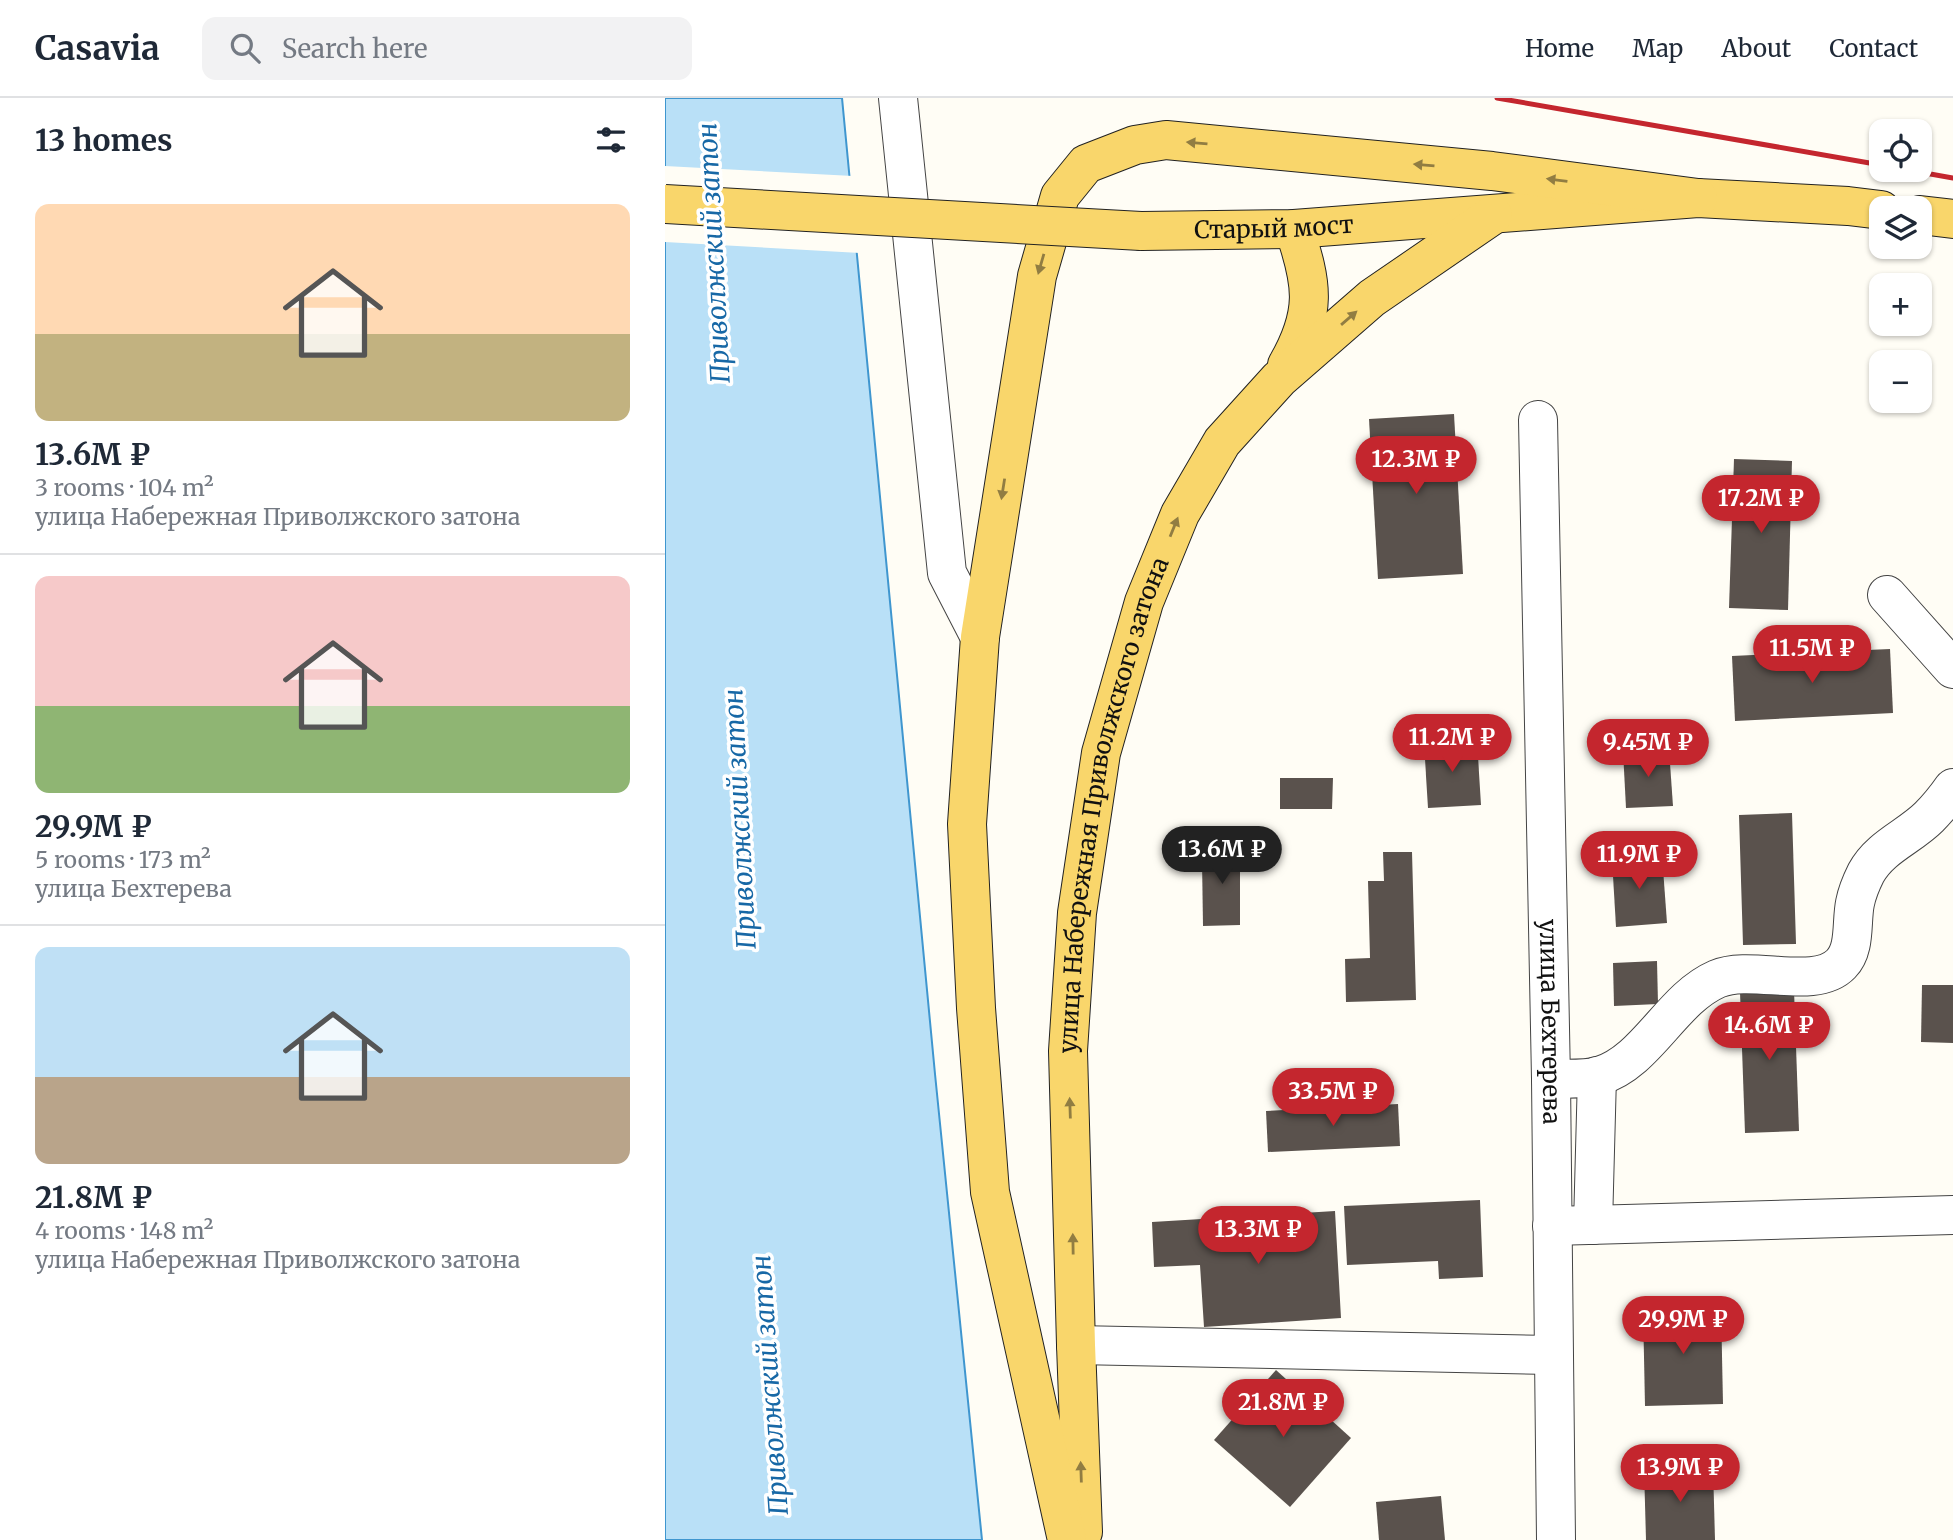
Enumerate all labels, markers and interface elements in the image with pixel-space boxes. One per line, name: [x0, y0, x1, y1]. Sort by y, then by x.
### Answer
search box: [202, 17, 692, 80]
text: Casavia: [35, 28, 160, 69]
icon: search: [226, 29, 264, 67]
text: Search here: [282, 32, 427, 65]
text: Home: [1525, 33, 1594, 64]
text: Map: [1632, 33, 1683, 64]
text: About: [1721, 33, 1791, 64]
text: Contact: [1829, 33, 1918, 64]
map controls: [1869, 119, 1932, 413]
button: locate: [1869, 119, 1932, 182]
text: 13 homes: [35, 121, 173, 159]
icon: filters: [592, 121, 630, 159]
water label: Приволжский затон: [690, 122, 737, 384]
one-way arrow: [1186, 138, 1208, 149]
one-way arrow: [1413, 159, 1435, 170]
one-way arrow: [1546, 174, 1568, 185]
button: layers: [1869, 196, 1932, 259]
street label: Старый мост: [1194, 208, 1355, 245]
icon: home: [270, 250, 396, 376]
one-way arrow: [1035, 254, 1045, 275]
button: +: [1869, 273, 1932, 336]
one-way arrow: [1340, 310, 1358, 326]
button: −: [1869, 350, 1932, 413]
text: 13.6M ₽: [35, 435, 150, 473]
pin: 12.3M ₽: [1351, 436, 1481, 496]
text: 12.3M ₽: [1372, 444, 1460, 473]
text: 3 rooms · 104 m²: [35, 473, 214, 502]
pin: 17.2M ₽: [1696, 476, 1826, 535]
one-way arrow: [997, 478, 1008, 500]
text: 17.2M ₽: [1718, 483, 1804, 512]
text: улица Набережная Приволжского затона: [35, 502, 520, 531]
one-way arrow: [1169, 517, 1180, 538]
street label: улица Набережная Приволжского затона: [1052, 552, 1176, 1055]
icon: home: [270, 622, 396, 748]
pin: 11.5M ₽: [1747, 626, 1877, 685]
text: 11.5M ₽: [1769, 633, 1855, 662]
water label: Приволжский затон: [716, 688, 763, 950]
pin: 11.2M ₽: [1387, 714, 1517, 774]
pin: 9.45M ₽: [1583, 720, 1713, 779]
text: 11.2M ₽: [1409, 722, 1495, 751]
text: 9.45M ₽: [1603, 727, 1693, 756]
text: 29.9M ₽: [35, 807, 152, 845]
pin: 13.6M ₽: [1157, 826, 1287, 886]
pin: 11.9M ₽: [1574, 832, 1704, 891]
text: 13.6M ₽: [1178, 834, 1266, 863]
text: 11.9M ₽: [1597, 839, 1681, 868]
text: 5 rooms · 173 m²: [35, 845, 211, 874]
text: улица Бехтерева: [35, 874, 232, 903]
street label: улица Бехтерева: [1533, 919, 1567, 1125]
icon: home: [270, 993, 396, 1119]
pin: 14.6M ₽: [1704, 1002, 1834, 1062]
text: 14.6M ₽: [1724, 1010, 1814, 1039]
pin: 33.5M ₽: [1268, 1068, 1398, 1128]
text: 33.5M ₽: [1288, 1076, 1378, 1105]
one-way arrow: [1064, 1097, 1075, 1119]
text: 21.8M ₽: [35, 1178, 152, 1216]
pin: 13.3M ₽: [1193, 1206, 1323, 1266]
text: 13.3M ₽: [1214, 1214, 1302, 1243]
text: 4 rooms · 148 m²: [35, 1216, 213, 1245]
one-way arrow: [1068, 1233, 1079, 1255]
text: улица Набережная Приволжского затона: [35, 1245, 520, 1274]
water label: Приволжский затон: [744, 1254, 795, 1516]
pin: 29.9M ₽: [1618, 1296, 1748, 1356]
text: 29.9M ₽: [1638, 1304, 1728, 1333]
pin: 21.8M ₽: [1218, 1380, 1348, 1439]
text: 21.8M ₽: [1238, 1387, 1328, 1416]
pin: 13.9M ₽: [1615, 1444, 1745, 1504]
text: 13.9M ₽: [1637, 1452, 1723, 1481]
one-way arrow: [1075, 1461, 1086, 1483]

